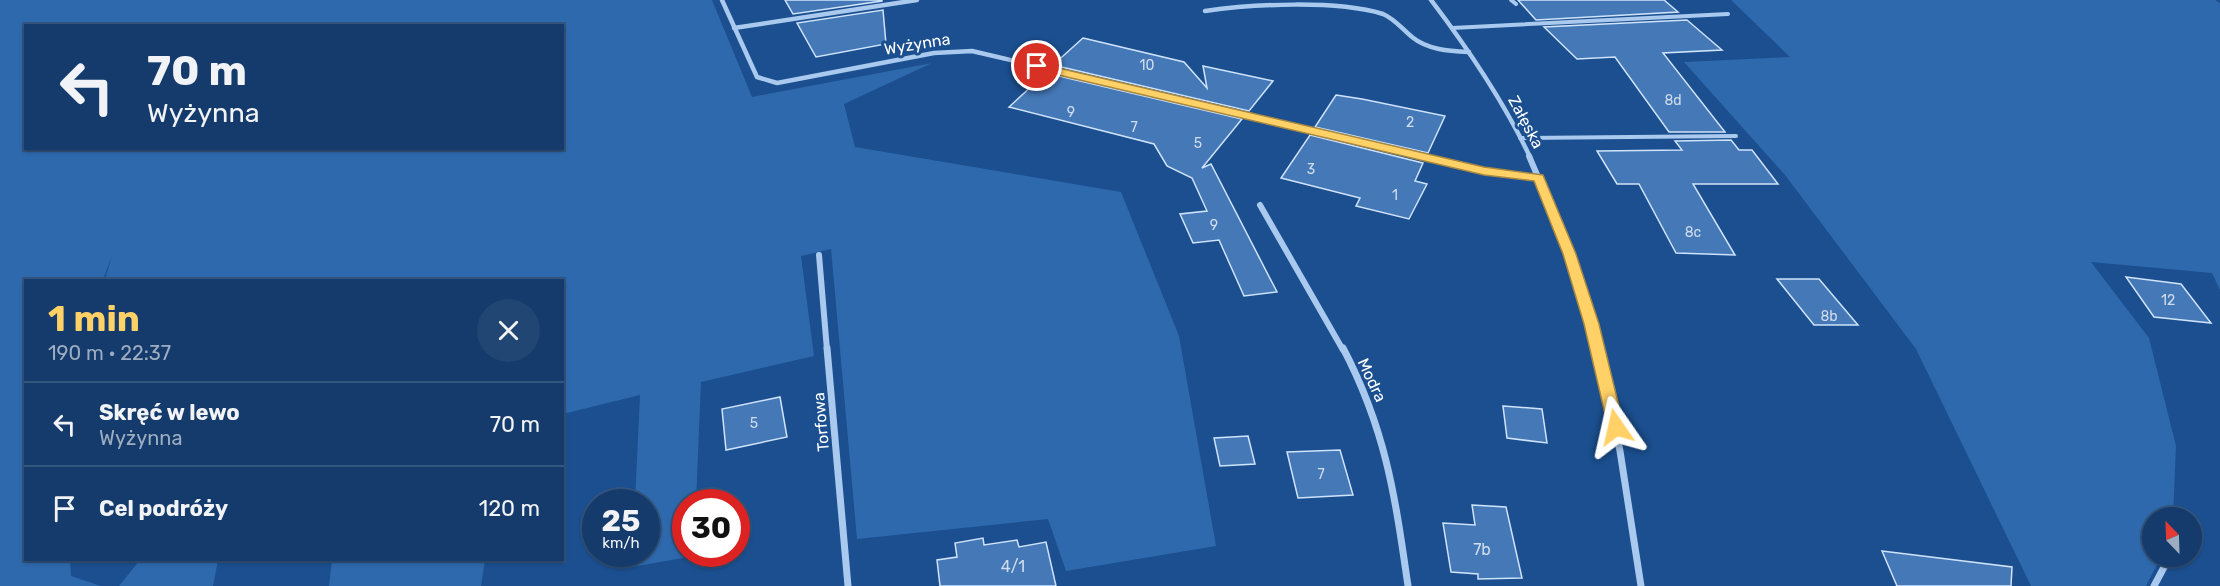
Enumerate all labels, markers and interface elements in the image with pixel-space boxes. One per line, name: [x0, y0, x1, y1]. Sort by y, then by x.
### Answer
street label: Wyżynna: [883, 29, 951, 59]
pin: [1011, 40, 1062, 91]
text: 70 m: [147, 46, 247, 96]
icon: left: [48, 48, 126, 126]
icon: arrive: [1020, 49, 1053, 82]
house number: 10: [1140, 57, 1155, 74]
street label: Załęska: [1503, 92, 1548, 152]
house number: 8d: [1664, 92, 1682, 109]
text: Wyżynna: [147, 97, 260, 129]
house number: 9: [1067, 104, 1075, 121]
house number: 2: [1406, 114, 1414, 131]
house number: 7: [1130, 119, 1138, 136]
house number: 5: [1194, 135, 1202, 152]
house number: 3: [1307, 161, 1315, 178]
house number: 1: [1392, 187, 1398, 204]
house number: 9: [1210, 217, 1218, 234]
house number: 8c: [1685, 224, 1702, 241]
house number: 12: [2161, 292, 2175, 309]
text: 1 min: [48, 297, 140, 340]
button: close: [477, 299, 540, 362]
house number: 8b: [1820, 308, 1838, 325]
text: 190 m · 22:37: [48, 341, 171, 365]
street label: Modra: [1354, 355, 1390, 405]
street label: Torfowa: [809, 392, 833, 452]
position arrow: [1584, 395, 1648, 459]
text: Skręć w lewo: [99, 399, 240, 426]
icon: left: [48, 408, 81, 441]
text: 70 m: [490, 411, 540, 438]
house number: 5: [750, 415, 758, 432]
text: Wyżynna: [99, 426, 183, 450]
house number: 7: [1317, 466, 1325, 483]
speed limit sign: 30: [672, 489, 750, 567]
icon: arrive: [48, 492, 81, 525]
text: Cel podróży: [99, 495, 228, 522]
text: 120 m: [479, 495, 540, 522]
text: 25: [602, 503, 640, 539]
north arrow: [2142, 507, 2202, 567]
map controls: [2142, 507, 2202, 567]
text: km/h: [602, 534, 640, 552]
house number: 7b: [1473, 540, 1491, 559]
house number: 4/1: [1001, 557, 1025, 576]

